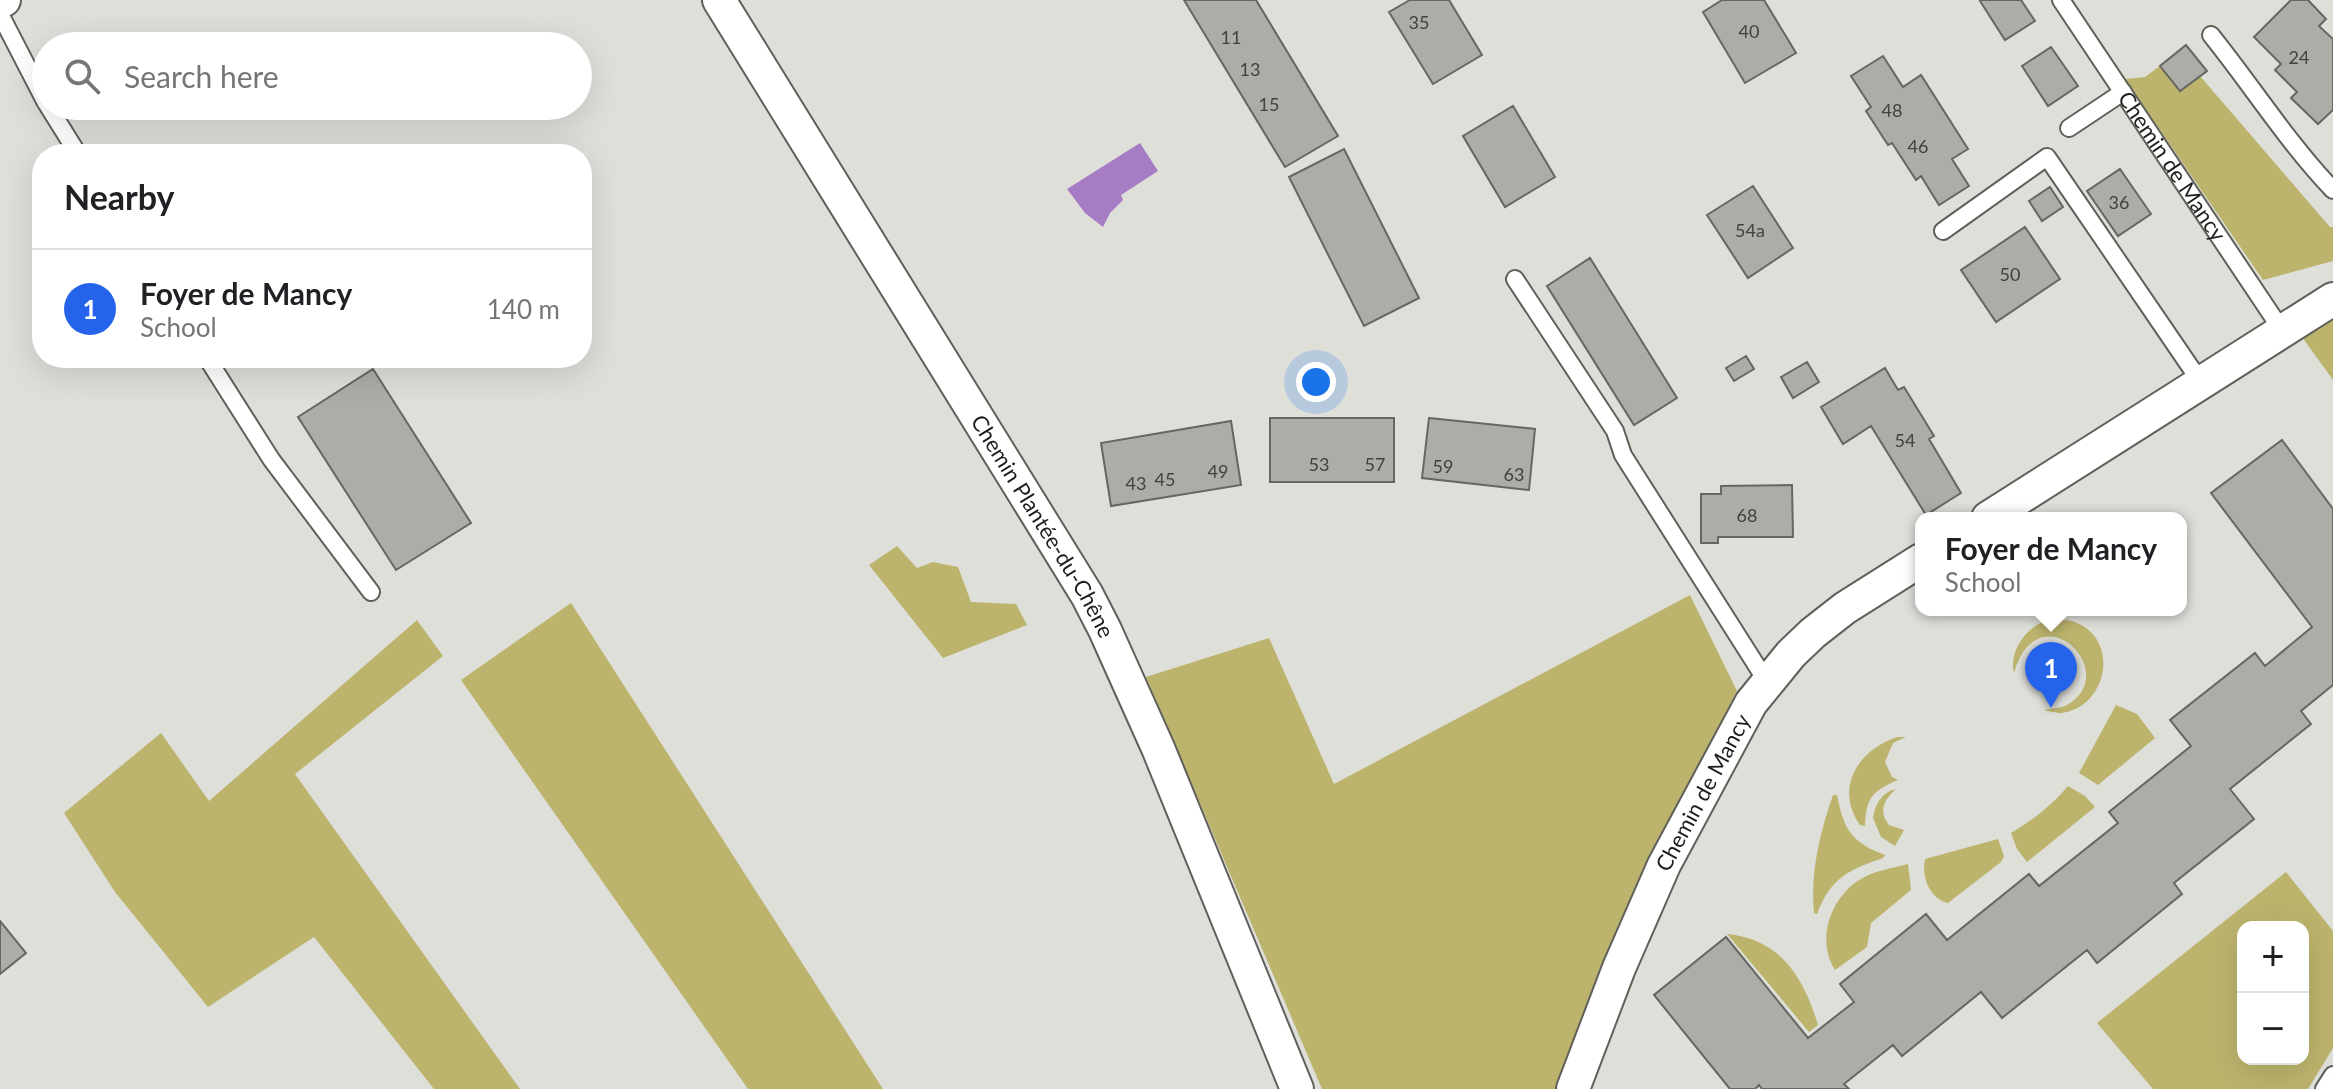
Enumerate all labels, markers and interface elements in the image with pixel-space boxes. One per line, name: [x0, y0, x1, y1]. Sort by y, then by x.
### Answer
house number: 35: [1409, 11, 1429, 33]
house number: 40: [1739, 20, 1759, 42]
house number: 11: [1221, 26, 1241, 48]
search box: [32, 32, 592, 120]
house number: 24: [2289, 46, 2309, 68]
icon: search: [60, 54, 104, 98]
text: Search here: [124, 58, 279, 94]
house number: 13: [1240, 58, 1260, 80]
street label: Chemin de Mancy: [2113, 86, 2233, 247]
house number: 15: [1259, 93, 1279, 115]
house number: 48: [1882, 99, 1902, 121]
house number: 46: [1908, 135, 1928, 157]
text: Nearby: [64, 176, 175, 217]
house number: 36: [2109, 191, 2129, 213]
house number: 54a: [1735, 219, 1765, 241]
house number: 50: [2000, 263, 2020, 285]
text: Foyer de Mancy: [140, 275, 352, 311]
text: 1: [82, 293, 98, 325]
text: 140 m: [487, 293, 560, 325]
text: School: [140, 311, 217, 343]
your location: [1296, 362, 1336, 402]
street label: Chemin Plantée-du-Chêne: [966, 409, 1121, 642]
house number: 54: [1895, 429, 1915, 451]
house number: 53: [1309, 453, 1329, 475]
house number: 57: [1365, 453, 1385, 475]
house number: 59: [1433, 455, 1453, 477]
house number: 49: [1208, 460, 1228, 482]
house number: 63: [1504, 463, 1524, 485]
house number: 45: [1155, 468, 1175, 490]
house number: 43: [1126, 472, 1146, 494]
house number: 68: [1737, 504, 1757, 526]
popup: [1915, 512, 2187, 616]
text: Foyer de Mancy: [1945, 530, 2157, 566]
text: School: [1945, 566, 2021, 598]
pin: 1: [2025, 642, 2077, 708]
street label: Chemin de Mancy: [1649, 708, 1756, 876]
map controls: [2237, 921, 2309, 1065]
button: +: [2237, 921, 2309, 993]
button: −: [2237, 993, 2309, 1065]

